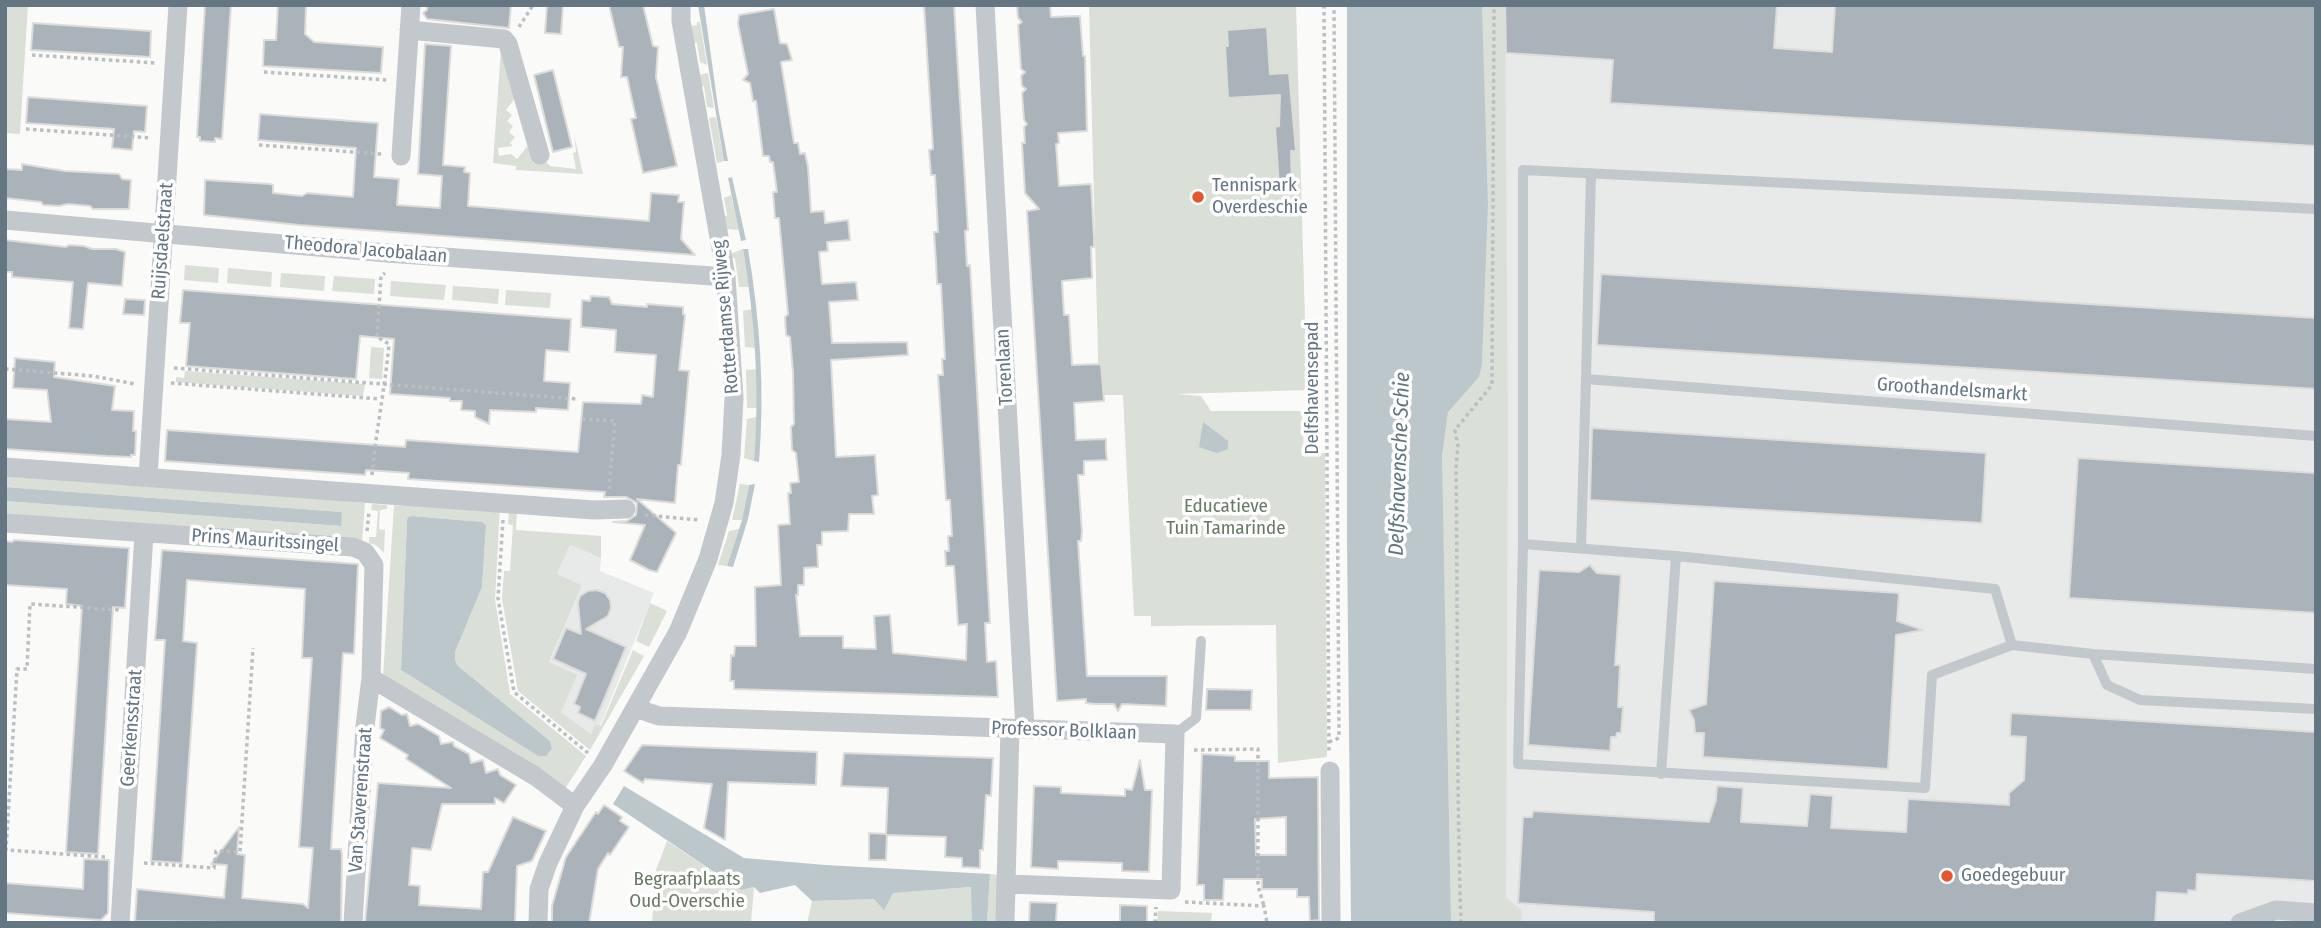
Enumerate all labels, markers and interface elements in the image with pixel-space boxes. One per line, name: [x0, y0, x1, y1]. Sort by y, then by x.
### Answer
place label: Tennispark Overdeschie: [1212, 175, 1308, 219]
street label: Ruijsdaelstraat: [148, 182, 178, 300]
marker: Tennispark Overdeschie: [1190, 189, 1206, 205]
street label: Theodora Jacobalaan: [284, 232, 448, 268]
street label: Rotterdamse Rijweg: [708, 239, 744, 395]
street label: Delfshavensepad: [1302, 321, 1324, 455]
street label: Torenlaan: [992, 328, 1018, 406]
water label: Delfshavensche Schie: [1384, 372, 1416, 556]
street label: Groothandelsmarkt: [1876, 373, 2028, 407]
park label: Educatieve Tuin Tamarinde: [1166, 496, 1286, 540]
street label: Prins Mauritssingel: [190, 524, 340, 558]
street label: Geerkensstraat: [117, 669, 147, 787]
street label: Professor Bolklaan: [991, 717, 1137, 745]
street label: Van Staverenstraat: [345, 727, 377, 873]
place label: Goedegebuur: [1961, 865, 2065, 887]
marker: Goedegebuur: [1939, 868, 1955, 884]
park label: Begraafplaats Oud-Overschie: [629, 869, 745, 913]

